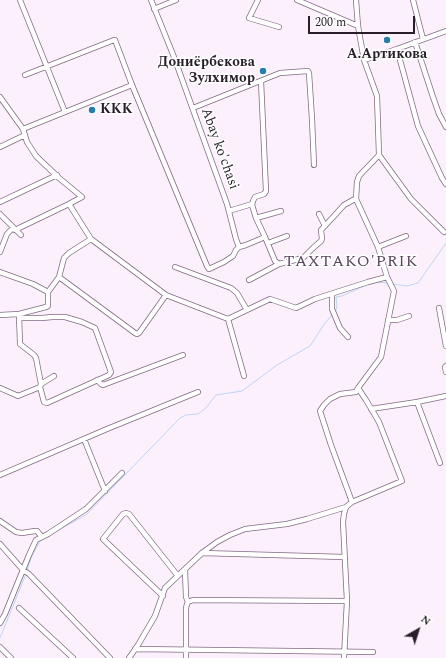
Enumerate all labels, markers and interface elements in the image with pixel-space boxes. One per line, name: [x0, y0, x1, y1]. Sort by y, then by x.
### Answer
scale bar: [310, 8, 417, 34]
text: 200 m: [315, 13, 346, 32]
marker: А.Артикова: [382, 35, 392, 45]
place label: А.Артикова: [347, 47, 427, 63]
place label: Дониёрбекова Зулхимор: [158, 55, 255, 88]
marker: Дониёрбекова Зулхимор: [258, 66, 268, 76]
place label: ККК: [100, 102, 133, 118]
marker: ККК: [87, 105, 97, 115]
street label: Abay ko'chasi: [196, 106, 242, 192]
district label: TAXTAKO'PRIK: [284, 253, 418, 273]
north arrow: [398, 610, 438, 650]
text: N: [417, 611, 435, 630]

